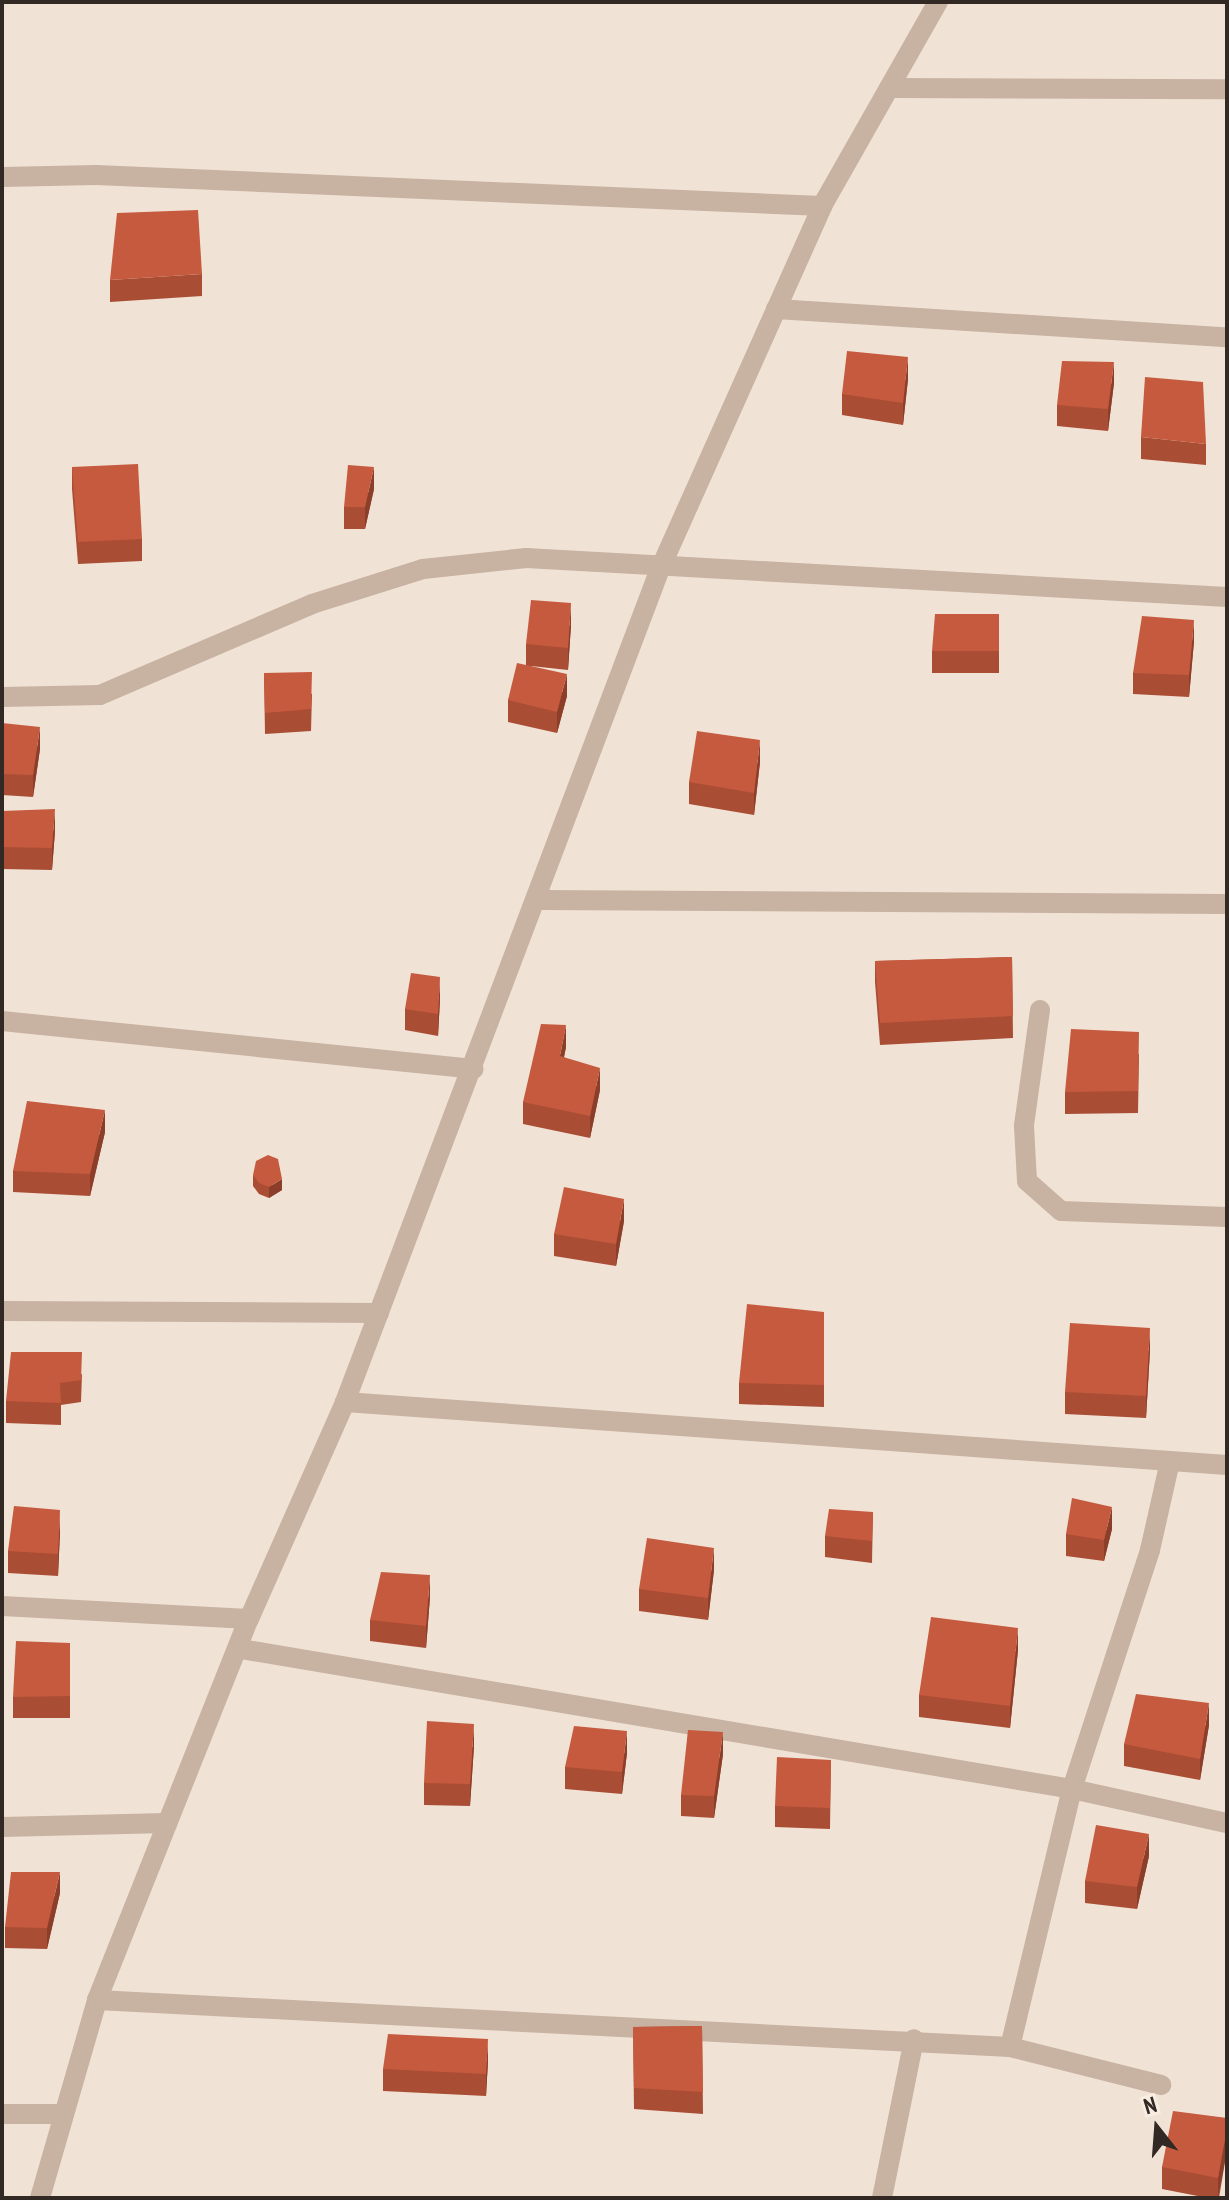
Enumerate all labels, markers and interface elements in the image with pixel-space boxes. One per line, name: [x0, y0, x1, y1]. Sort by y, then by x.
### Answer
north arrow: [1117, 2088, 1197, 2168]
text: N: [1140, 2090, 1160, 2120]

